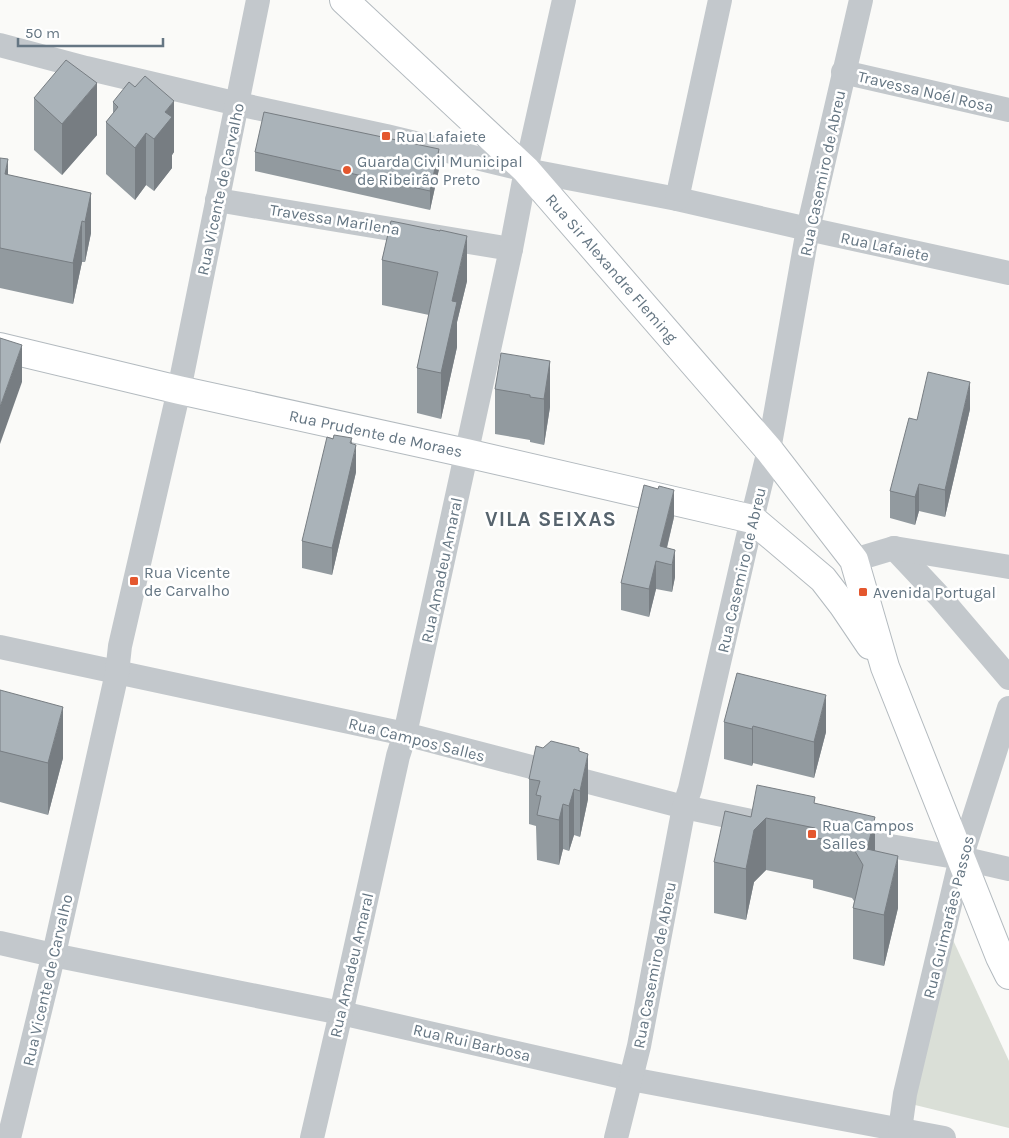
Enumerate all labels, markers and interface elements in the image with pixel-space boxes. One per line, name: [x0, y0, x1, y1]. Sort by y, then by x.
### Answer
scale bar: [18, 15, 162, 47]
text: 50 m: [25, 24, 60, 42]
street label: Travessa Noél Rosa: [856, 67, 996, 116]
street label: Rua Casemiro de Abreu: [796, 88, 849, 258]
street label: Rua Vicente de Carvalho: [193, 101, 248, 277]
place label: Rua Lafaiete: [396, 127, 486, 146]
marker: Rua Lafaiete: [380, 130, 392, 142]
place label: Guarda Civil Municipal de Ribeirão Preto: [357, 152, 523, 189]
marker: Guarda Civil Municipal de Ribeirão Preto: [341, 164, 353, 176]
street label: Rua Sir Alexandre Fleming: [542, 190, 682, 347]
street label: Travessa Marilena: [269, 200, 401, 239]
street label: Rua Lafaiete: [839, 228, 931, 265]
street label: Rua Prudente de Moraes: [287, 406, 464, 461]
street label: Rua Casemiro de Abreu: [713, 486, 770, 655]
street label: Rua Amadeu Amaral: [417, 496, 466, 645]
district label: VILA SEIXAS: [485, 507, 617, 531]
place label: Rua Vicente de Carvalho: [144, 563, 230, 600]
marker: Rua Vicente de Carvalho: [128, 575, 140, 587]
place label: Avenida Portugal: [873, 583, 996, 602]
marker: Avenida Portugal: [857, 586, 869, 598]
street label: Rua Campos Salles: [347, 713, 487, 766]
place label: Rua Campos Salles: [822, 816, 914, 853]
marker: Rua Campos Salles: [806, 828, 818, 840]
street label: Rua Guimarães Passos: [919, 834, 978, 1001]
street label: Rua Casemiro de Abreu: [629, 880, 680, 1050]
street label: Rua Amadeu Amaral: [326, 891, 377, 1039]
street label: Rua Vicente de Carvalho: [18, 892, 77, 1068]
street label: Rua Rui Barbosa: [411, 1020, 533, 1065]

